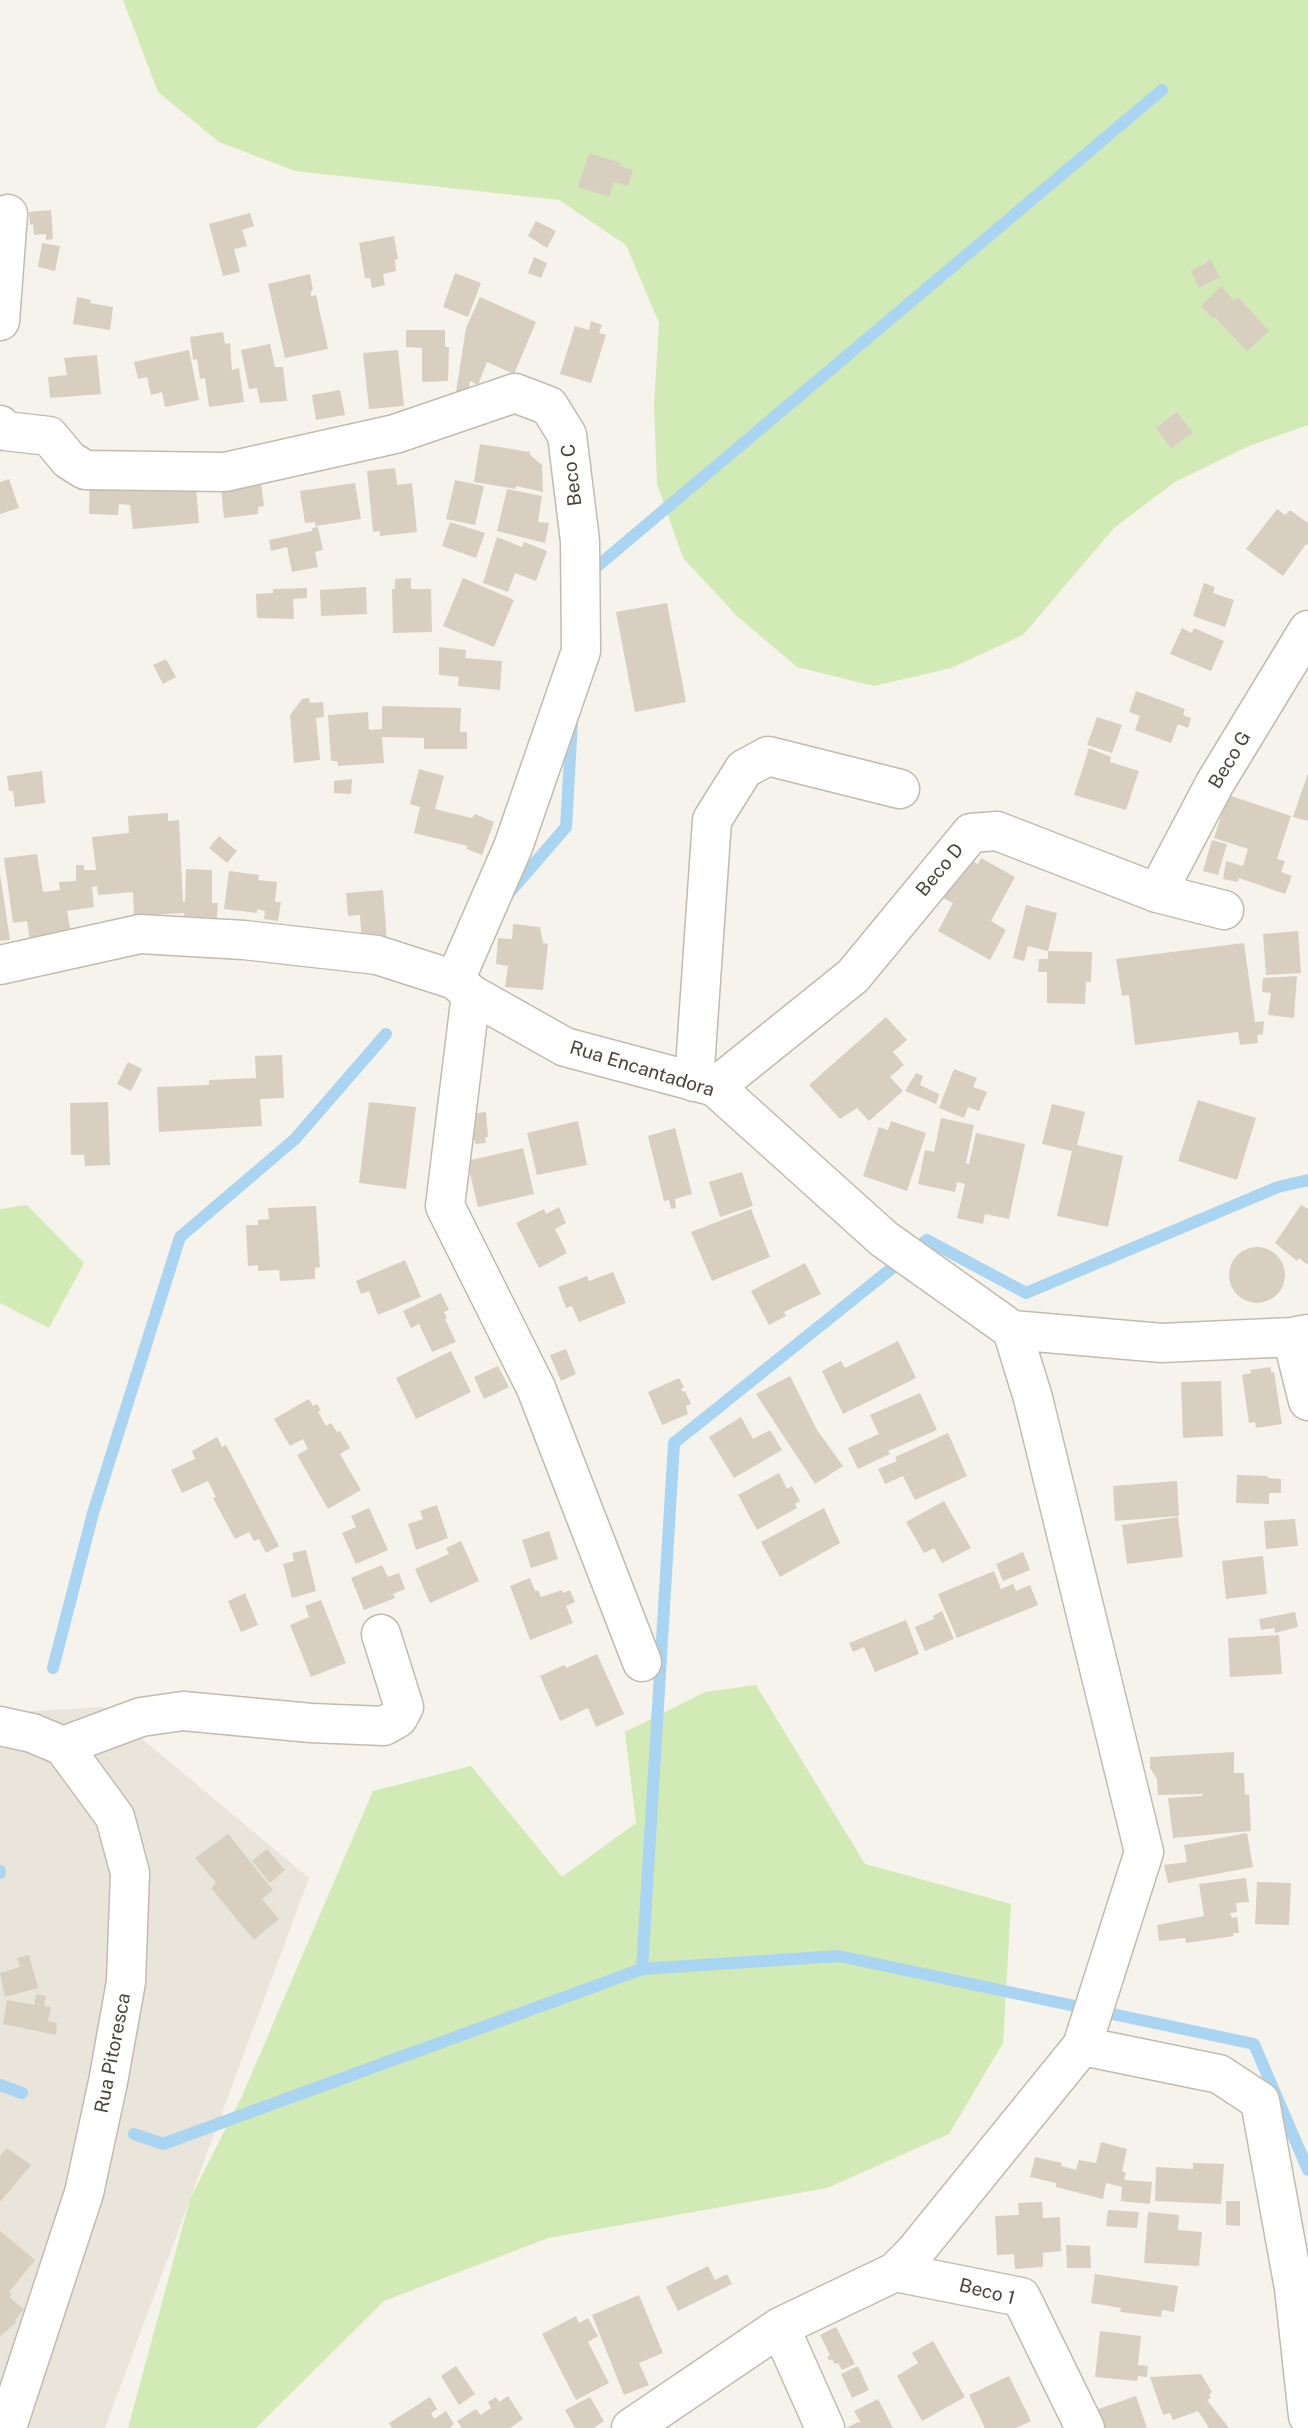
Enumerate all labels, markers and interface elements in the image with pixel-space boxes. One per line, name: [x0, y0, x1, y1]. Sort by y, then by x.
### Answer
street label: Beco C: [557, 443, 587, 507]
street label: Beco G: [1204, 727, 1256, 793]
street label: Beco D: [911, 839, 969, 901]
street label: Rua Encantadora: [567, 1036, 717, 1102]
street label: Rua Pitoresca: [90, 1991, 136, 2115]
street label: Beco 1: [957, 2274, 1017, 2310]

